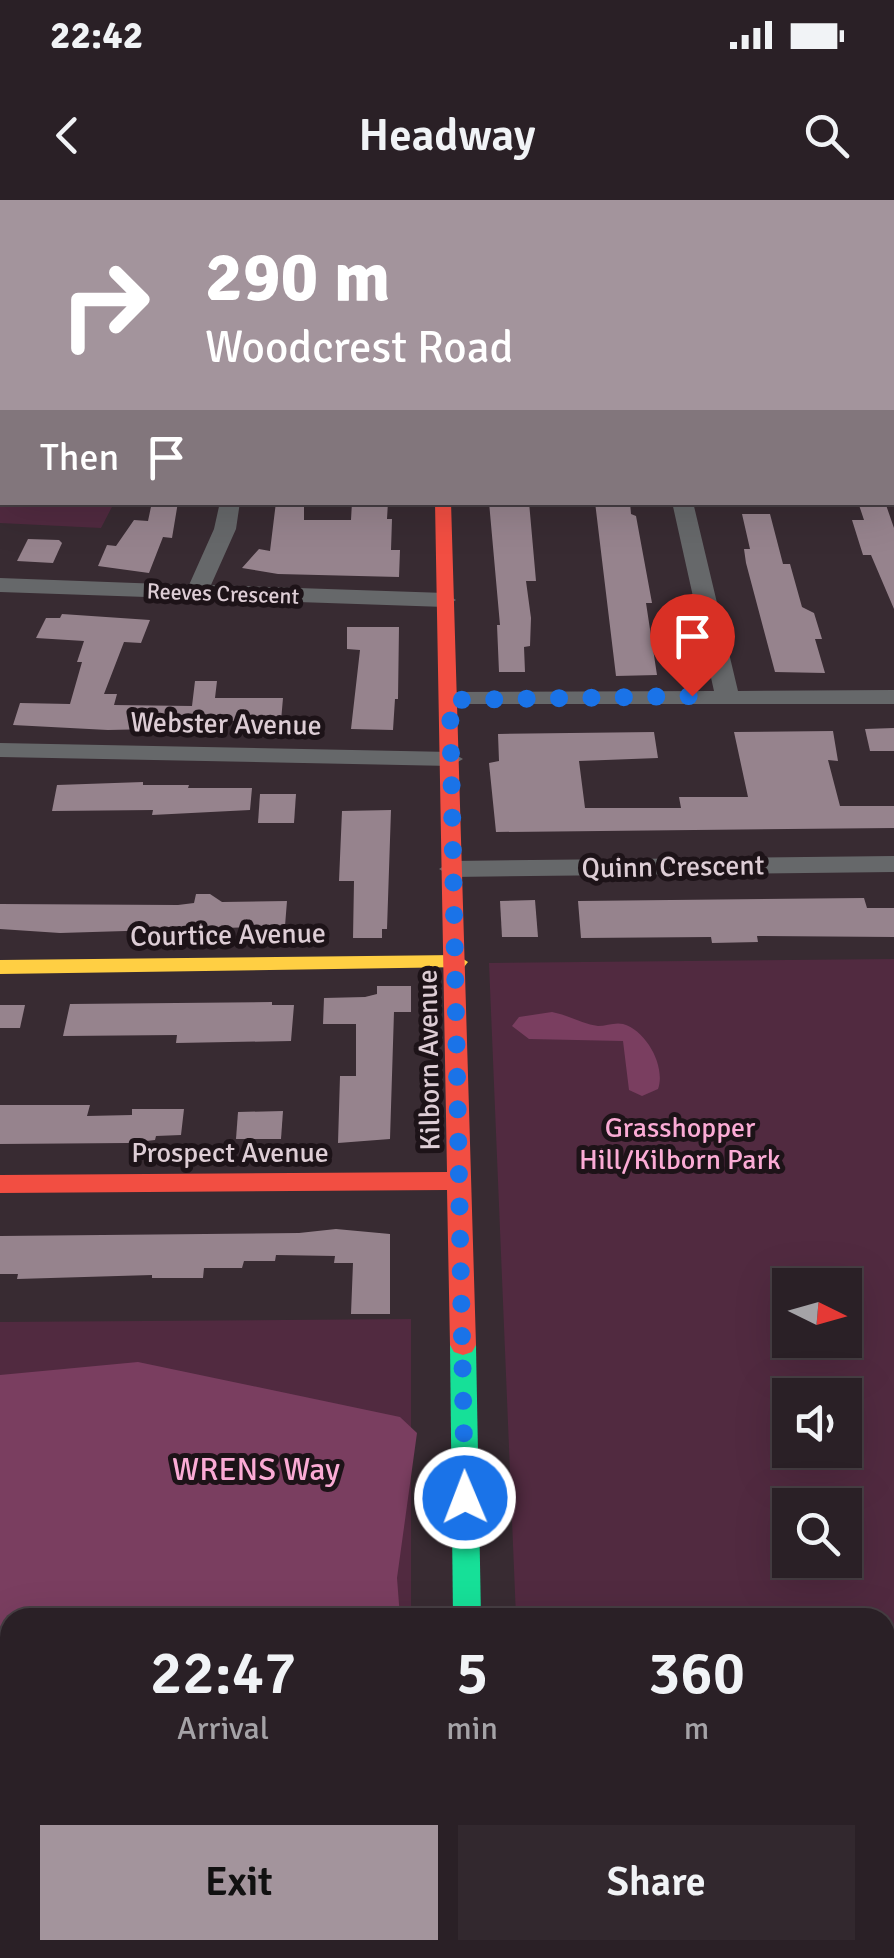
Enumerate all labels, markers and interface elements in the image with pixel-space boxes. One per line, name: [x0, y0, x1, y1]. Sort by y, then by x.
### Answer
text: 22:42: [50, 12, 143, 59]
icon: back: [40, 108, 95, 163]
text: Headway: [359, 108, 535, 163]
icon: search: [799, 108, 854, 163]
text: 290 m: [205, 234, 390, 320]
icon: right: [40, 240, 170, 370]
text: Woodcrest Road: [205, 320, 513, 375]
icon: arrive: [139, 430, 194, 485]
text: Then: [40, 434, 119, 481]
street label: Reeves Crescent: [146, 577, 300, 610]
pin: [650, 594, 735, 697]
icon: arrive: [665, 609, 720, 664]
street label: Webster Avenue: [130, 705, 322, 743]
street label: Quinn Crescent: [581, 848, 765, 886]
street label: Courtice Avenue: [130, 916, 326, 954]
street label: Kilborn Avenue: [410, 969, 448, 1151]
park label: Grasshopper Hill/Kilborn Park: [579, 1111, 781, 1177]
street label: Prospect Avenue: [131, 1136, 329, 1170]
north arrow: [772, 1268, 862, 1358]
map controls: [772, 1268, 862, 1578]
button: sound: [772, 1378, 862, 1468]
position arrow: [413, 1446, 517, 1550]
park label: WRENS Way: [172, 1450, 340, 1489]
button: search: [772, 1488, 862, 1578]
text: 22:47: [150, 1637, 296, 1711]
text: 5: [456, 1637, 488, 1711]
text: 360: [648, 1637, 745, 1711]
text: Arrival: [177, 1709, 269, 1748]
text: min: [446, 1709, 498, 1748]
text: m: [684, 1709, 709, 1748]
button: Exit: [40, 1825, 438, 1940]
button: Share: [458, 1825, 855, 1940]

